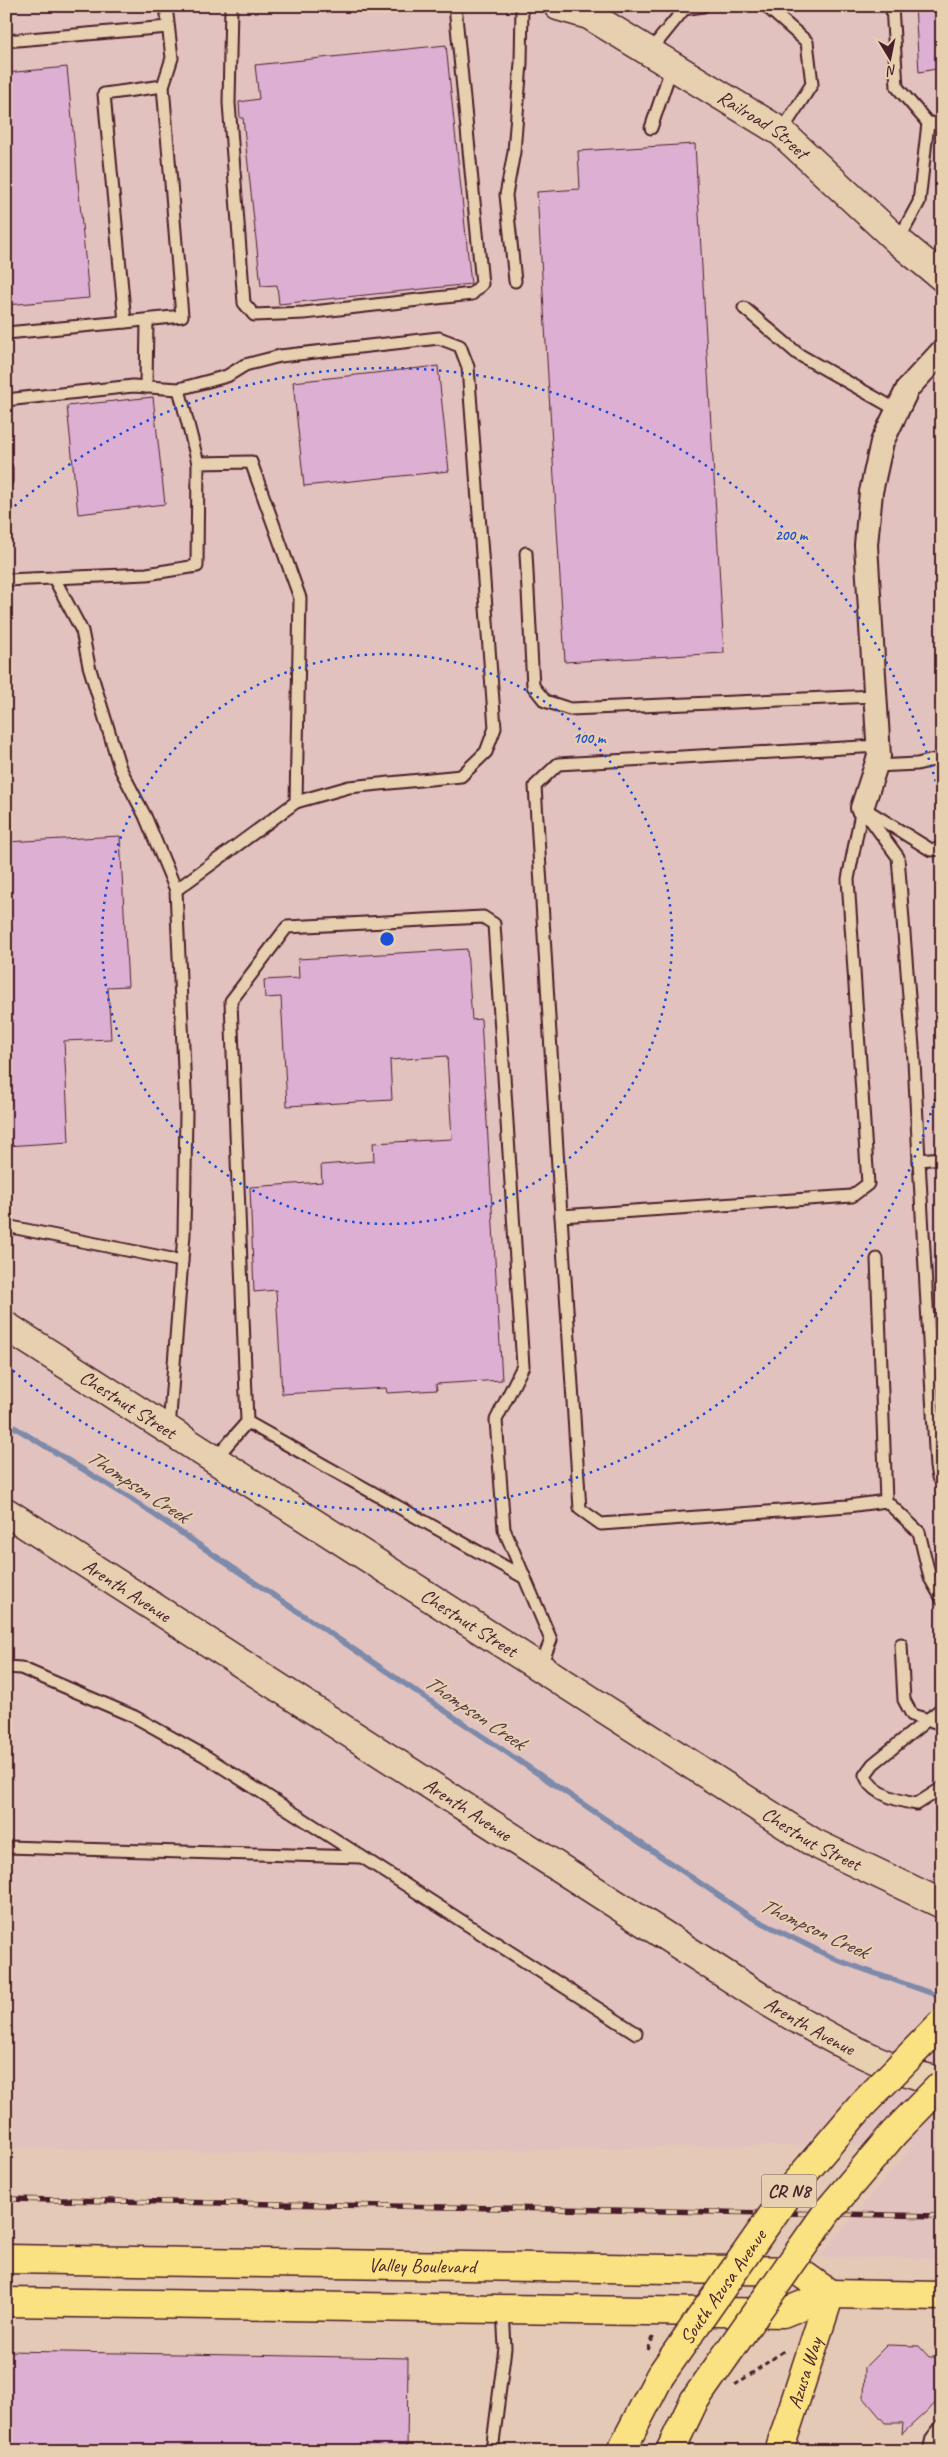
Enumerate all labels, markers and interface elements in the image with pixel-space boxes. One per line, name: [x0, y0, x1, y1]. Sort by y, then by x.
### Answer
north arrow: [866, 32, 916, 82]
text: N: [884, 61, 898, 80]
street label: Railroad Street: [713, 84, 817, 166]
text: 200 m: [775, 526, 809, 545]
text: 100 m: [573, 729, 607, 748]
centre of rings: [378, 930, 396, 948]
street label: Chestnut Street: [75, 1364, 183, 1446]
water label: Thompson Creek: [82, 1444, 196, 1530]
street label: Arenth Avenue: [79, 1552, 177, 1628]
street label: Chestnut Street: [416, 1582, 524, 1664]
water label: Thompson Creek: [420, 1669, 533, 1757]
street label: Arenth Avenue: [419, 1772, 518, 1847]
street label: Chestnut Street: [757, 1801, 867, 1877]
water label: Thompson Creek: [756, 1892, 875, 1966]
street label: Arenth Avenue: [760, 1990, 860, 2061]
road number: CR N8: [762, 2174, 816, 2208]
street label: South Azusa Avenue: [674, 2223, 772, 2349]
street label: Valley Boulevard: [368, 2252, 479, 2279]
street label: Azusa Way: [781, 2332, 828, 2412]

